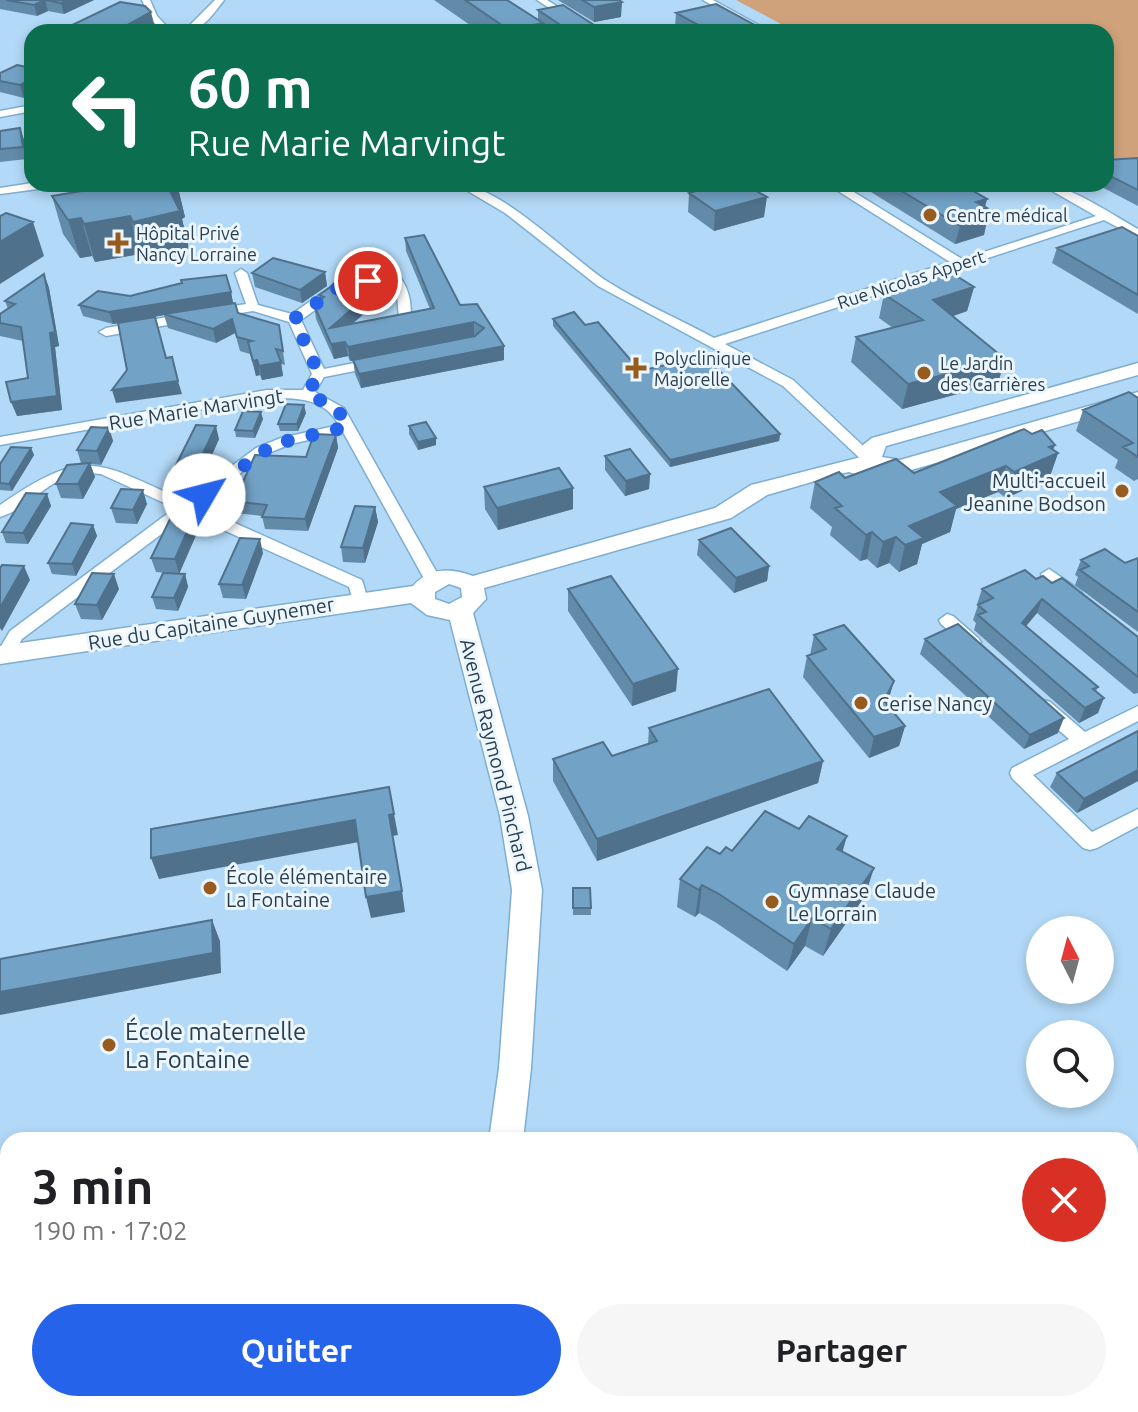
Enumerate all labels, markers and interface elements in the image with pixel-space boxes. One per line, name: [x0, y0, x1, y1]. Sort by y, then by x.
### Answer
icon: left: [56, 56, 160, 160]
text: 60 m: [188, 56, 313, 119]
text: Rue Marie Marvingt: [188, 122, 505, 163]
place label: Centre médical: [946, 205, 1068, 225]
marker: Centre médical: [921, 206, 939, 224]
place label: Hôpital Privé Nancy Lorraine: [136, 223, 257, 264]
marker: Hôpital Privé Nancy Lorraine: [107, 232, 129, 254]
street label: Rue Nicolas Appert: [835, 246, 987, 312]
pin: [334, 247, 402, 315]
icon: arrive: [346, 259, 390, 303]
place label: Polyclinique Majorelle: [654, 348, 751, 389]
place label: Le Jardin des Carrières: [940, 353, 1045, 394]
marker: Polyclinique Majorelle: [625, 357, 647, 379]
marker: Le Jardin des Carrières: [915, 364, 933, 382]
street label: Rue Marie Marvingt: [107, 384, 285, 434]
position arrow: [162, 453, 246, 537]
place label: Multi-accueil Jeanine Bodson: [964, 469, 1106, 515]
marker: Multi-accueil Jeanine Bodson: [1113, 482, 1131, 500]
street label: Rue du Capitaine Guynemer: [86, 592, 336, 654]
street label: Avenue Raymond Pinchard: [456, 636, 536, 874]
place label: Cerise Nancy: [877, 692, 993, 715]
marker: Cerise Nancy: [852, 694, 870, 712]
place label: École élémentaire La Fontaine: [226, 865, 388, 911]
marker: École élémentaire La Fontaine: [201, 879, 219, 897]
place label: Gymnase Claude Le Lorrain: [788, 879, 936, 925]
marker: Gymnase Claude Le Lorrain: [763, 893, 781, 911]
north arrow: [1026, 916, 1114, 1004]
map controls: [1026, 916, 1114, 1108]
place label: École maternelle La Fontaine: [125, 1017, 306, 1073]
button: search: [1026, 1020, 1114, 1108]
marker: École maternelle La Fontaine: [100, 1036, 118, 1054]
button: close: [1022, 1158, 1106, 1242]
text: 3 min: [32, 1159, 153, 1213]
text: 190 m · 17:02: [32, 1216, 188, 1245]
button: Quitter: [32, 1304, 561, 1396]
button: Partager: [577, 1304, 1106, 1396]

